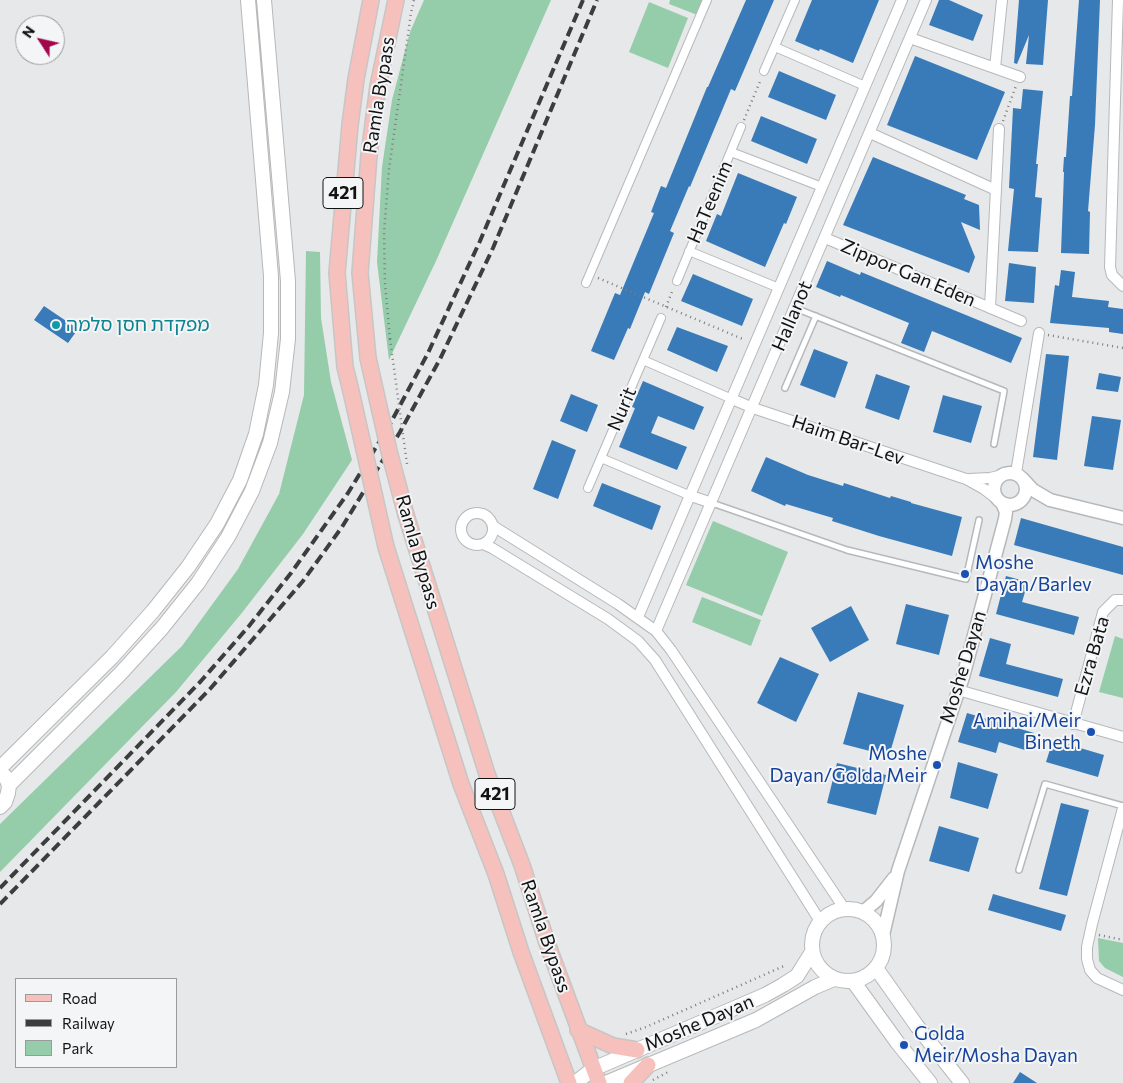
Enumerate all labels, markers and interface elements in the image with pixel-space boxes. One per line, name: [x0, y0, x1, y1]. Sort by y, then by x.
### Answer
north arrow: [15, 15, 65, 65]
text: N: [18, 23, 38, 41]
street label: Ramla Bypass: [359, 35, 399, 155]
street label: HaTeenim: [682, 157, 738, 247]
road number: 421: [323, 178, 363, 208]
street label: Zippor Gan Eden: [837, 234, 979, 312]
street label: HaIlanot: [767, 277, 817, 355]
place label: מפקדת חסן סלמה: [66, 314, 209, 336]
marker: מפקדת חסן סלמה: [50, 319, 62, 331]
street label: Nurit: [603, 384, 641, 434]
street label: Haim Bar-Lev: [789, 410, 907, 470]
street label: Ramla Bypass: [391, 492, 445, 612]
place label: Moshe Dayan/Barlev: [975, 552, 1092, 596]
marker: Moshe Dayan/Barlev: [959, 568, 971, 580]
street label: Moshe Dayan: [935, 608, 991, 726]
street label: Ezra Bata: [1070, 614, 1114, 698]
place label: Amihai/Meir Bineth: [973, 710, 1081, 754]
marker: Amihai/Meir Bineth: [1085, 726, 1097, 738]
place label: Moshe Dayan/Golda Meir: [770, 743, 927, 787]
marker: Moshe Dayan/Golda Meir: [931, 759, 943, 771]
road number: 421: [475, 779, 515, 810]
street label: Ramla Bypass: [516, 876, 576, 996]
legend: [15, 978, 178, 1068]
text: Road: [62, 989, 97, 1007]
street label: Moshe Dayan: [641, 990, 757, 1056]
text: Railway: [62, 1014, 115, 1032]
place label: Golda Meir/Mosha Dayan: [914, 1023, 1078, 1067]
text: Park: [62, 1039, 93, 1057]
marker: Golda Meir/Mosha Dayan: [898, 1039, 910, 1051]

